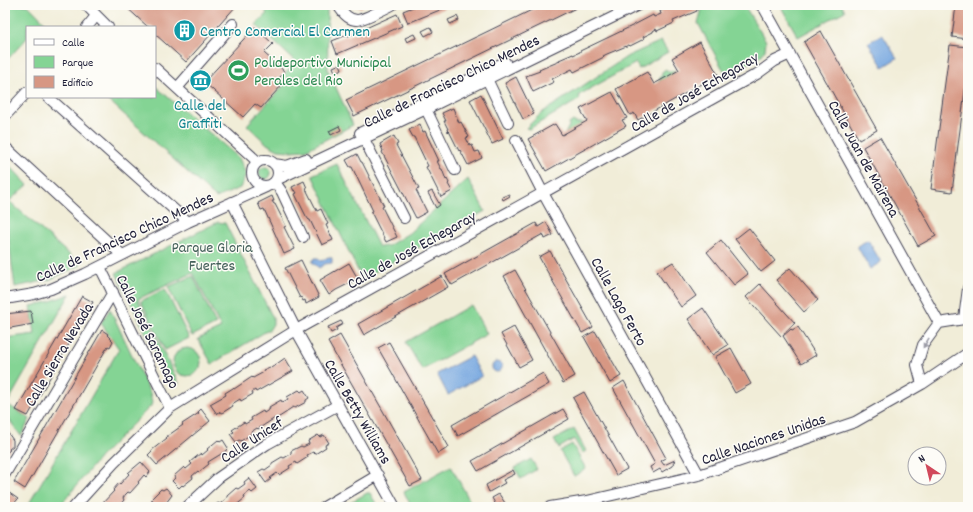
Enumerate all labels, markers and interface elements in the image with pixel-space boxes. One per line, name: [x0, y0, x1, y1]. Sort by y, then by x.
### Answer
building icon: Centro Comercial El Carmen: [172, 17, 198, 43]
place label: Centro Comercial El Carmen: [200, 21, 370, 44]
legend: [26, 26, 156, 98]
street label: Calle de Francisco Chico Mendes: [360, 29, 544, 135]
text: Calle: [62, 35, 85, 52]
street label: Calle de José Echegaray: [627, 47, 764, 139]
place label: Polideportivo Municipal Perales del Rio: [254, 52, 391, 93]
text: Parque: [62, 55, 93, 72]
sports icon: Polideportivo Municipal Perales del Rio: [225, 57, 251, 83]
museum icon: Calle del Graffiti: [187, 67, 213, 93]
text: Edificio: [62, 75, 93, 92]
place label: Calle del Graffiti: [174, 95, 226, 136]
street label: Calle Juan de Mairena: [821, 96, 905, 222]
street label: Calle de Francisco Chico Mendes: [32, 187, 218, 290]
street label: Calle de José Echegaray: [343, 206, 482, 296]
park label: Parque Gloria Fuertes: [172, 237, 253, 278]
street label: Calle Lago Ferto: [584, 253, 652, 351]
street label: Calle José Saramago: [109, 271, 184, 393]
street label: Calle Sierra Nevada: [20, 298, 101, 412]
one-way arrow: [922, 338, 930, 348]
street label: Calle Betty Williams: [317, 355, 396, 469]
street label: Calle Naciones Unidas: [699, 408, 829, 472]
street label: Calle Unicef: [216, 412, 289, 470]
north arrow: [907, 446, 947, 486]
text: N: [916, 451, 930, 468]

